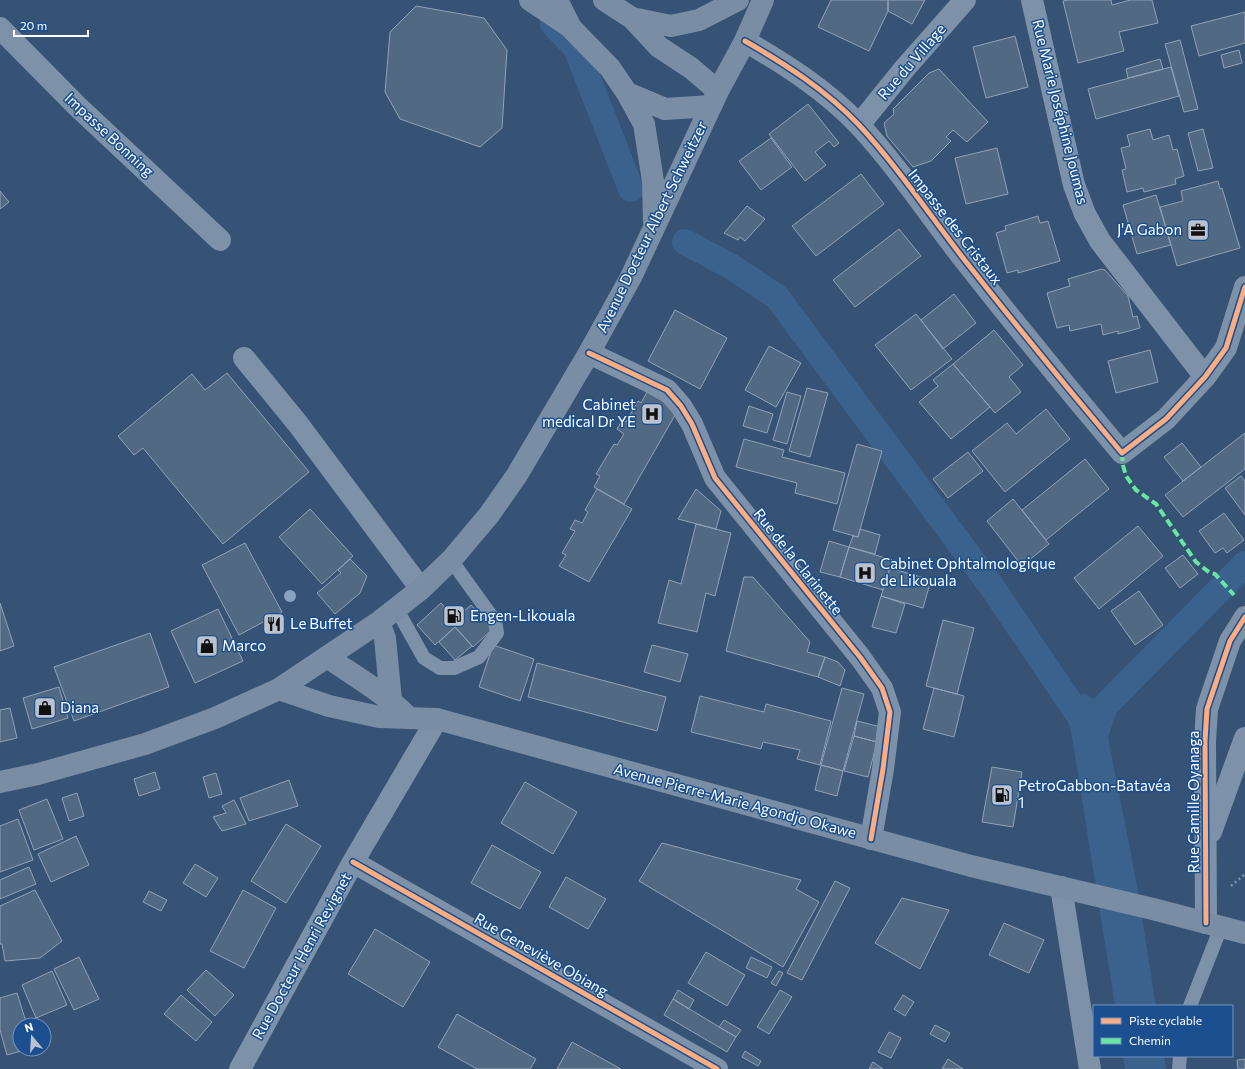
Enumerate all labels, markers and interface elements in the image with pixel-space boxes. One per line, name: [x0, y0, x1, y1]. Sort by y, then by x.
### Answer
scale bar: [14, 12, 88, 38]
street label: Rue Marie Joséphine Joumas: [1029, 17, 1093, 206]
text: 20 m: [20, 18, 47, 32]
street label: Rue du Village: [873, 20, 949, 103]
street label: Impasse Bonning: [62, 89, 158, 180]
street label: Avenue Docteur Albert Schweitzer: [592, 118, 710, 335]
street label: Impasse des Cristaux: [905, 165, 1007, 288]
office icon: J'A Gabon: [1185, 217, 1211, 243]
place label: J'A Gabon: [1117, 220, 1182, 238]
place label: Cabinet medical Dr YE: [542, 395, 636, 430]
hospital icon: Cabinet medical Dr YE: [639, 401, 665, 427]
street label: Rue de la Clarinette: [750, 505, 847, 618]
place label: Cabinet Ophtalmologique de Likouala: [880, 554, 1056, 589]
hospital icon: Cabinet Ophtalmologique de Likouala: [852, 560, 878, 586]
fuel station icon: Engen-Likouala: [441, 603, 467, 629]
place label: Engen-Likouala: [470, 606, 575, 624]
restaurant icon: Le Buffet: [261, 611, 287, 637]
place label: Le Buffet: [290, 614, 353, 632]
shop icon: Marco: [194, 633, 220, 659]
place label: Marco: [222, 636, 266, 654]
shop icon: Diana: [32, 695, 58, 721]
place label: Diana: [60, 698, 99, 716]
street label: Rue Camille Oyanaga: [1184, 731, 1202, 873]
street label: Avenue Pierre-Marie Agondjo Okawe: [612, 759, 859, 841]
place label: PetroGabbon-Batavéa 1: [1018, 776, 1171, 811]
fuel station icon: PetroGabbon-Batavéa 1: [989, 782, 1015, 808]
street label: Rue Docteur Henri Revignet: [248, 869, 355, 1042]
street label: Rue Geneviève Obiang: [471, 908, 612, 1000]
legend: [1093, 1005, 1233, 1057]
text: Piste cyclable: [1129, 1013, 1202, 1027]
north arrow: [12, 1017, 52, 1057]
text: N: [23, 1020, 35, 1034]
text: Chemin: [1129, 1033, 1171, 1047]

